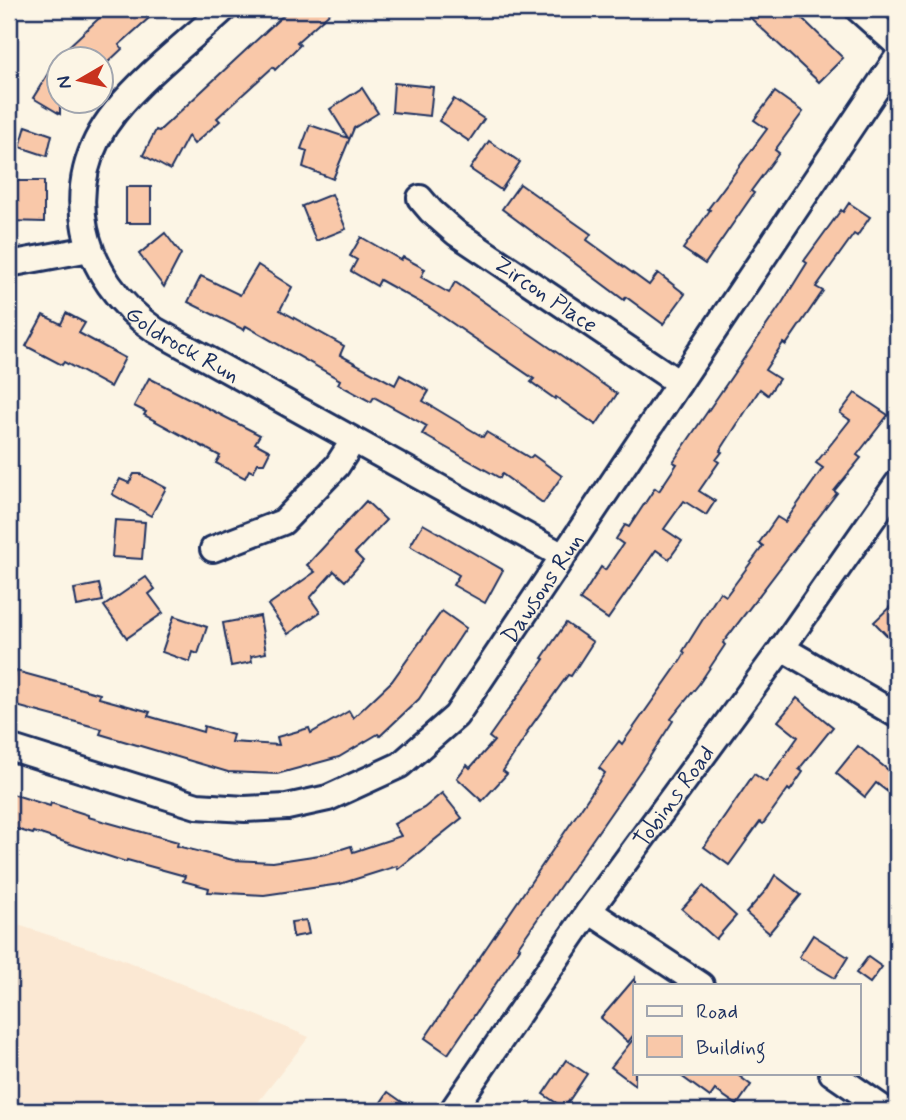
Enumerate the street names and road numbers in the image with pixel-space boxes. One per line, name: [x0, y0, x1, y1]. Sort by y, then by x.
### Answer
street label: Zircon Place: [487, 250, 603, 341]
street label: Goldrock Run: [118, 300, 244, 391]
street label: Dawsons Run: [496, 528, 591, 650]
street label: Tobins Road: [627, 740, 722, 854]

